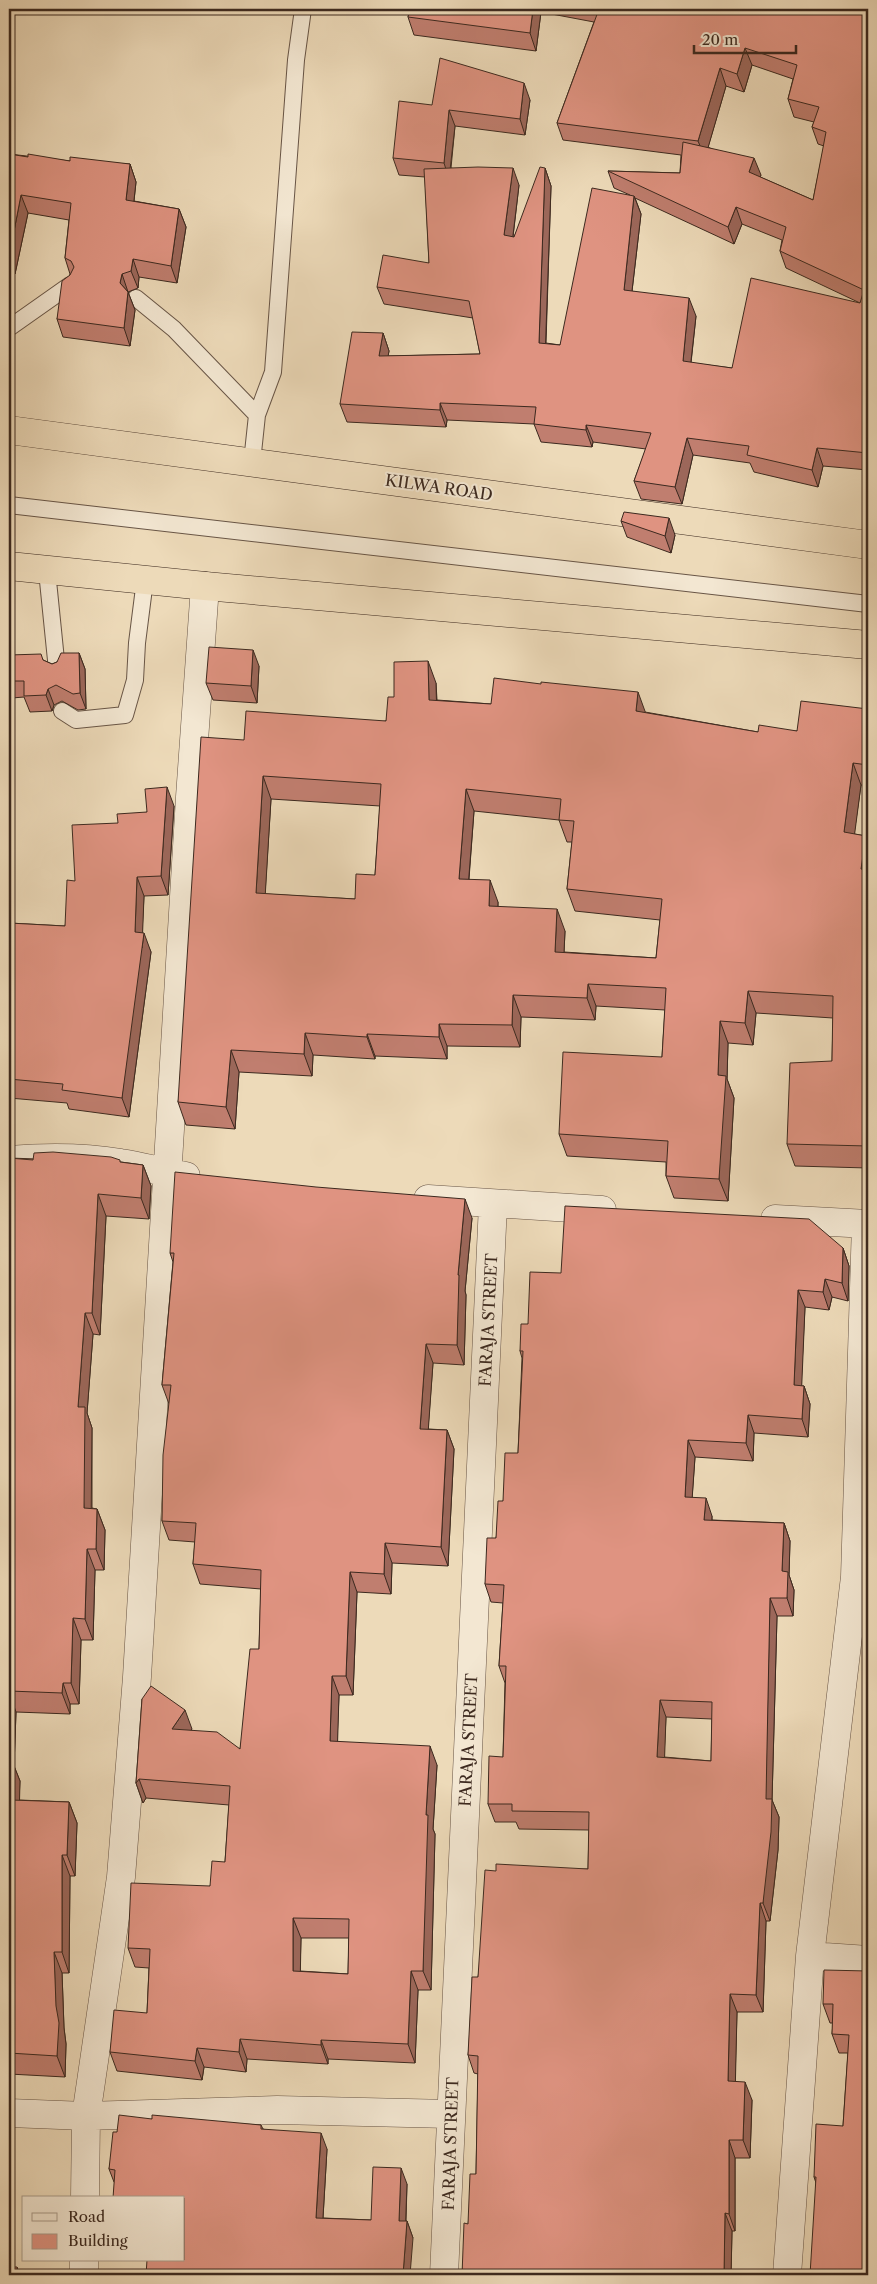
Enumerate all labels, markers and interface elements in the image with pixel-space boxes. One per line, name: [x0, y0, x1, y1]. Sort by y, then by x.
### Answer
scale bar: [694, 22, 797, 54]
text: 20 m: [702, 30, 738, 49]
street label: KILWA ROAD: [384, 470, 494, 504]
street label: FARAJA STREET: [475, 1253, 501, 1387]
street label: FARAJA STREET: [455, 1673, 481, 1807]
street label: FARAJA STREET: [438, 2077, 462, 2211]
legend: [22, 2196, 185, 2262]
text: Road: [68, 2207, 105, 2226]
text: Building: [68, 2231, 128, 2250]

